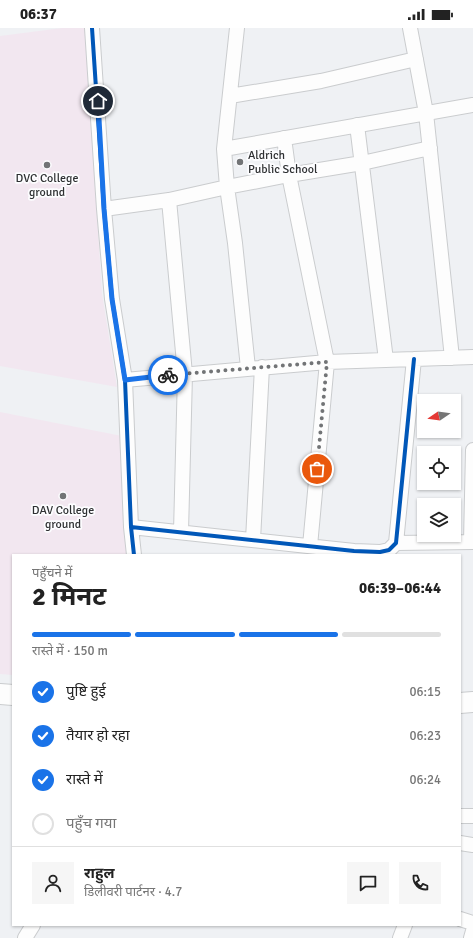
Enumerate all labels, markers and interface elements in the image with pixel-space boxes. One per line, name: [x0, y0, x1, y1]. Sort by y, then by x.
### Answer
text: 06:37: [20, 5, 57, 23]
pin: [81, 84, 115, 118]
icon: home: [87, 90, 109, 112]
place label: Aldrich Public School: [248, 148, 318, 177]
marker: Aldrich Public School: [235, 157, 245, 167]
marker: DVC College ground: [42, 160, 52, 170]
place label: DVC College ground: [16, 171, 78, 200]
courier: [148, 355, 188, 395]
icon: bike: [157, 364, 179, 386]
north arrow: [417, 394, 461, 438]
map controls: [417, 394, 461, 542]
button: locate: [417, 446, 461, 490]
pin: [300, 452, 334, 486]
icon: bag: [306, 458, 328, 480]
marker: DAV College ground: [58, 491, 68, 501]
button: layers: [417, 498, 461, 542]
place label: DAV College ground: [32, 503, 94, 532]
text: पहुँचने में: [32, 565, 72, 581]
text: 06:39–06:44: [359, 579, 441, 597]
text: 2 मिनट: [32, 581, 106, 613]
text: रास्ते में · 150 m: [32, 643, 108, 659]
icon: check: [32, 681, 54, 703]
text: पुष्टि हुई: [66, 682, 106, 700]
text: 06:15: [409, 684, 441, 700]
icon: check: [32, 725, 54, 747]
text: तैयार हो रहा: [66, 726, 130, 744]
text: 06:23: [409, 728, 441, 744]
icon: check: [32, 769, 54, 791]
text: रास्ते में: [66, 770, 103, 788]
text: 06:24: [409, 772, 441, 788]
text: पहुँच गया: [66, 814, 116, 832]
button: person: [32, 862, 74, 904]
button: chat: [347, 862, 389, 904]
button: phone: [399, 862, 441, 904]
text: राहुल: [84, 864, 115, 882]
text: डिलीवरी पार्टनर · 4.7: [84, 884, 182, 900]

